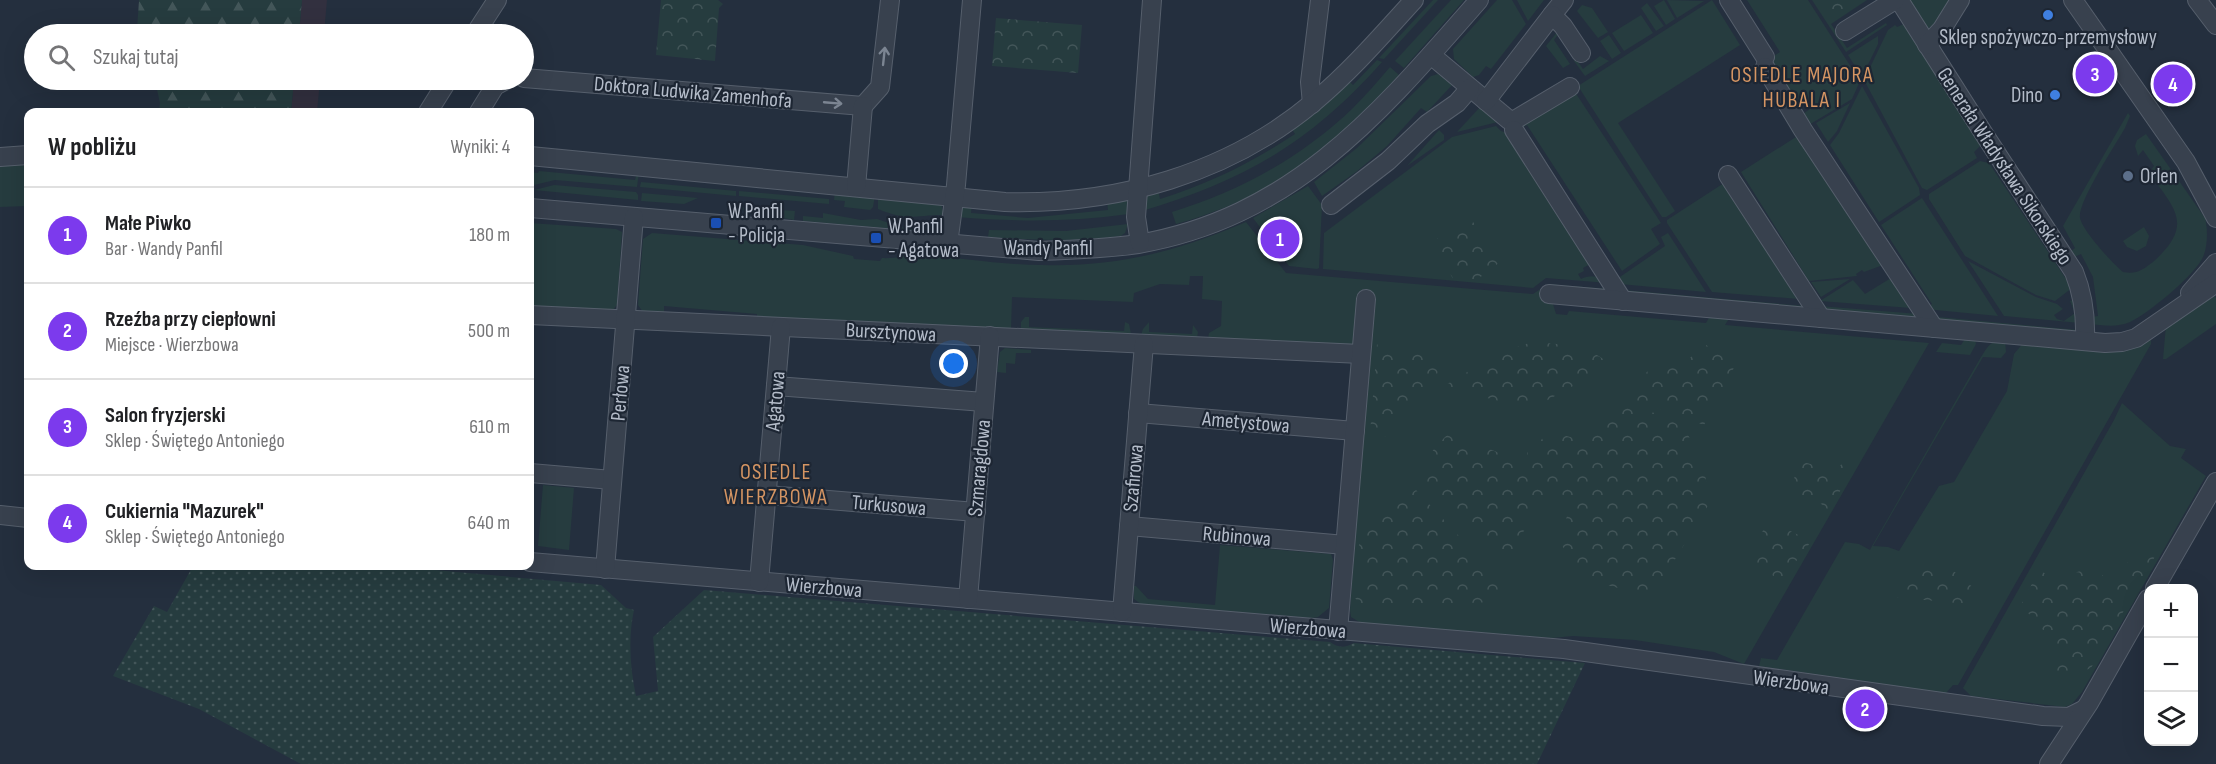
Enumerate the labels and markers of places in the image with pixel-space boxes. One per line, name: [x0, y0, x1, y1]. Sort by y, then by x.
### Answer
marker: Sklep spożywczo-przemysłowy: [2041, 8, 2055, 22]
place label: Sklep spożywczo-przemysłowy: [1939, 25, 2157, 50]
pin: 3: [2076, 52, 2114, 97]
pin: 4: [2154, 62, 2192, 106]
place label: Dino: [2011, 83, 2043, 108]
marker: Dino: [2048, 88, 2062, 102]
place label: Orlen: [2140, 164, 2178, 189]
marker: Orlen: [2121, 169, 2135, 183]
place label: W.Panfil - Policja: [728, 199, 785, 248]
place label: W.Panfil - Agatowa: [888, 214, 959, 263]
marker: W.Panfil - Policja: [709, 216, 723, 230]
pin: 1: [1260, 216, 1300, 262]
marker: W.Panfil - Agatowa: [869, 231, 883, 245]
pin: 2: [1846, 686, 1884, 732]

